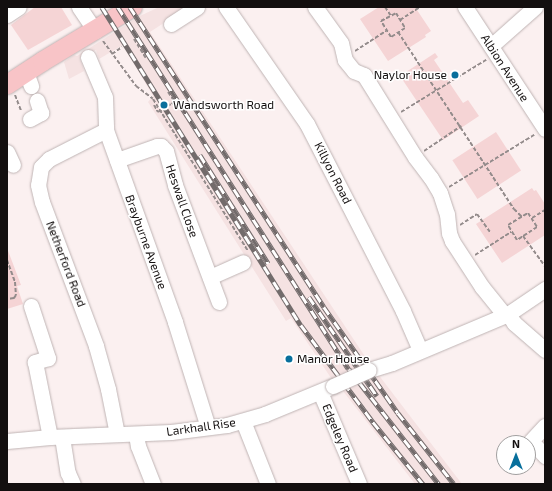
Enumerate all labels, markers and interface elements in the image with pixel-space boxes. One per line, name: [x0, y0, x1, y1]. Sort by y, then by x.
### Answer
street label: Albion Avenue: [478, 32, 532, 104]
place label: Naylor House: [374, 68, 447, 82]
marker: Naylor House: [450, 70, 460, 80]
place label: Wandsworth Road: [173, 98, 274, 112]
marker: Wandsworth Road: [158, 99, 170, 111]
street label: Killyon Road: [311, 140, 355, 206]
street label: Heswall Close: [163, 162, 201, 240]
street label: Brayburne Avenue: [122, 193, 170, 291]
street label: Netherford Road: [43, 219, 89, 309]
place label: Manor House: [297, 352, 370, 366]
marker: Manor House: [284, 354, 294, 364]
street label: Edgeley Road: [319, 401, 361, 475]
street label: Larkhall Rise: [165, 415, 237, 439]
north arrow: [496, 435, 536, 475]
text: N: [512, 437, 520, 450]

